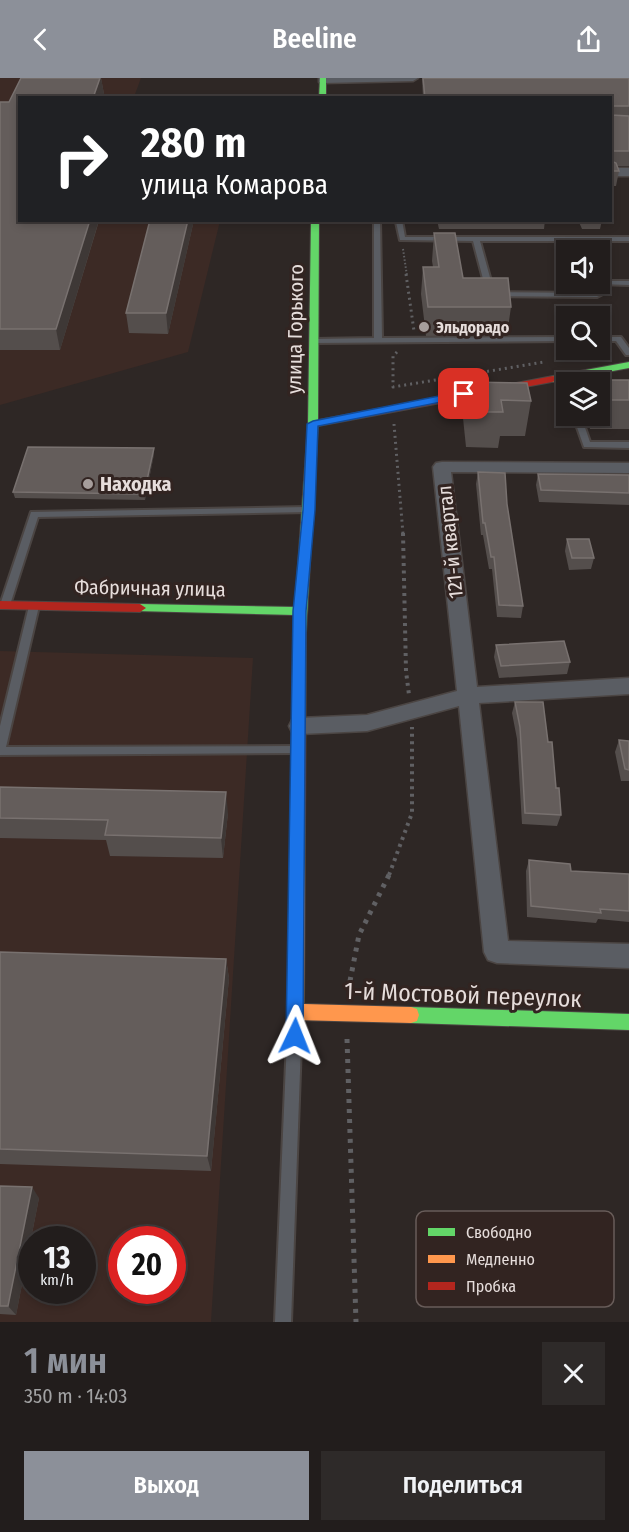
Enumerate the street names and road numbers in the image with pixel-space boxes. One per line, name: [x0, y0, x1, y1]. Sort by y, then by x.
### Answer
street label: улица Горького: [282, 264, 308, 394]
street label: 121-й квартал: [432, 484, 468, 600]
street label: Фабричная улица: [74, 575, 226, 601]
street label: 1-й Мостовой переулок: [344, 977, 583, 1013]

